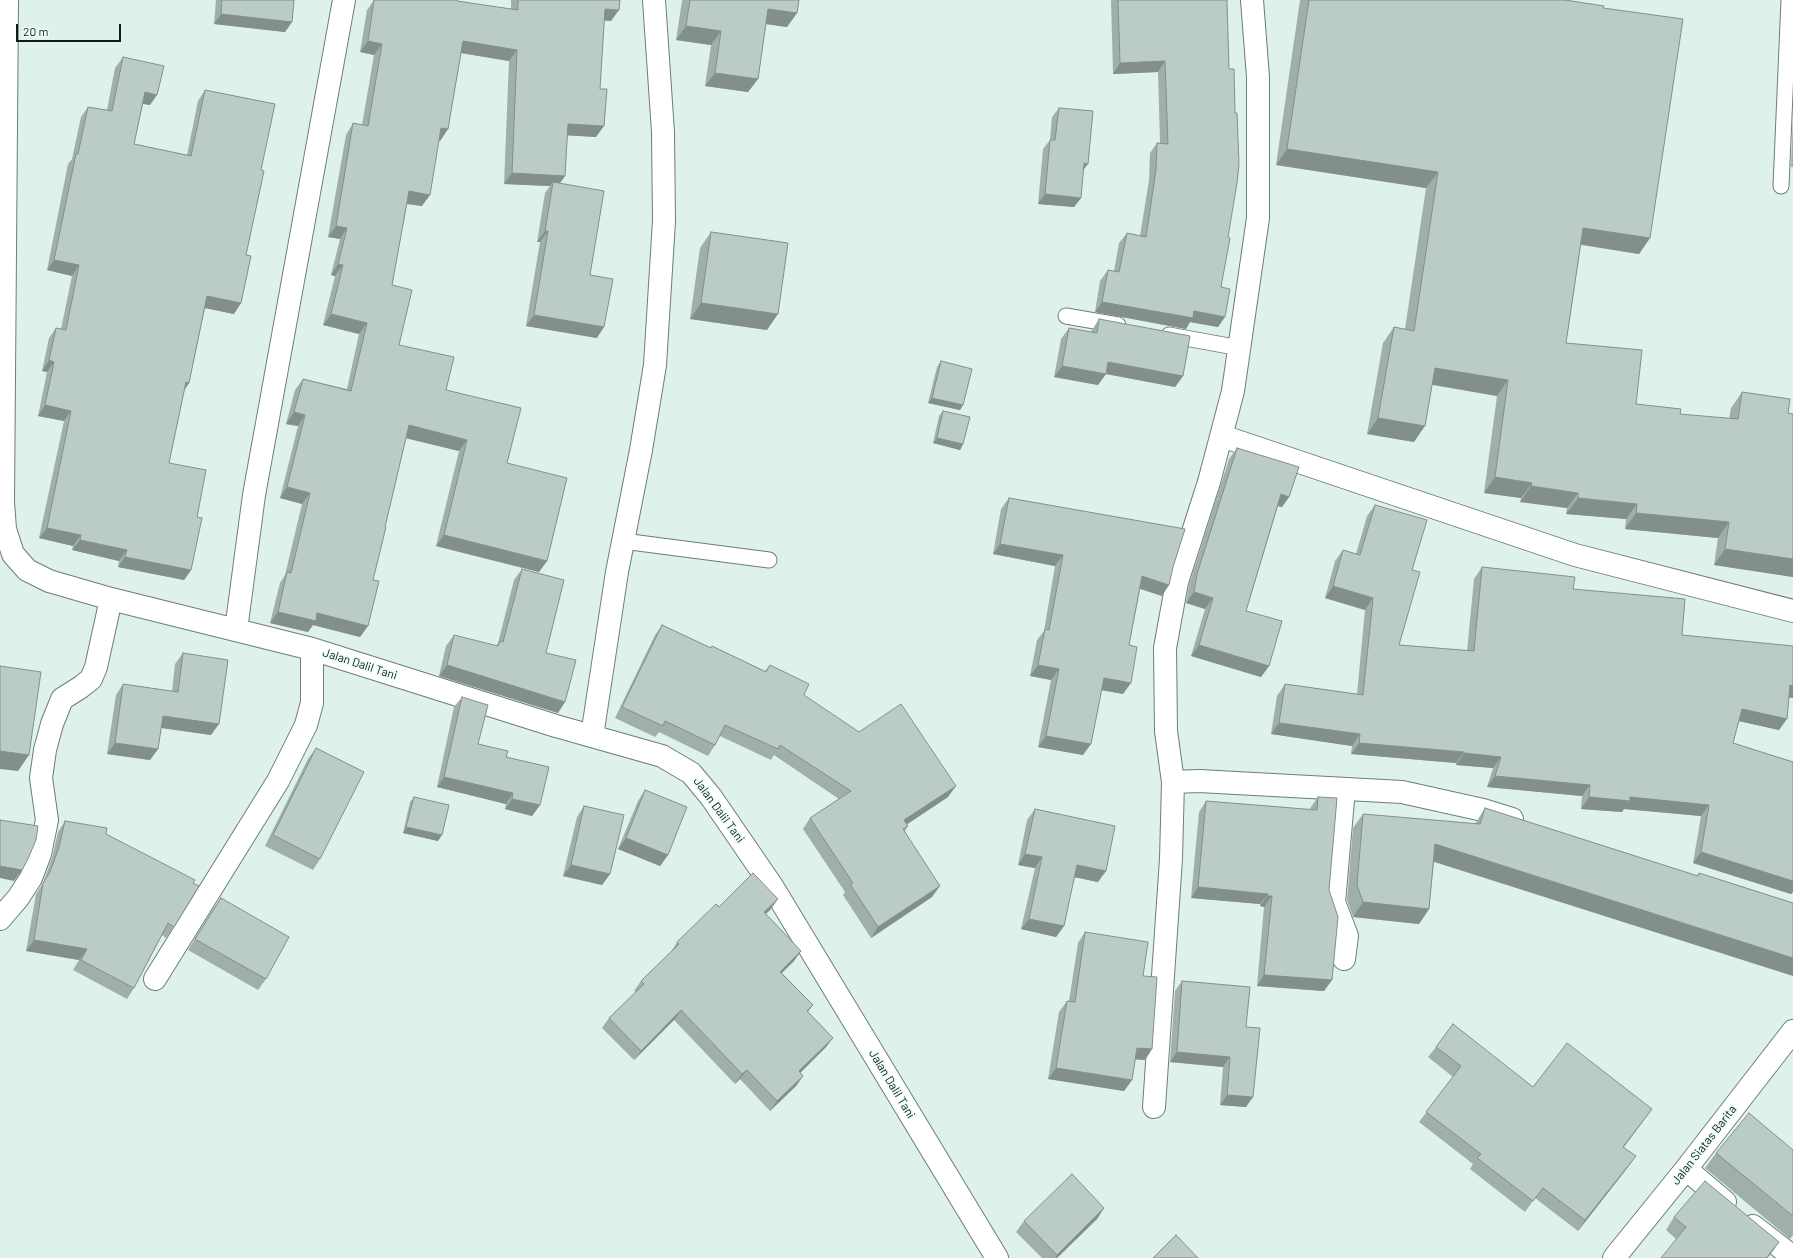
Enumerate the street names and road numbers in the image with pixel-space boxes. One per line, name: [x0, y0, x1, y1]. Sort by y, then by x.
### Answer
street label: Jalan Dalil Tani: [321, 645, 399, 683]
street label: Jalan Dalil Tani: [690, 774, 748, 846]
street label: Jalan Dalil Tani: [866, 1047, 918, 1121]
street label: Jalan Siatas Barita: [1668, 1102, 1740, 1188]

